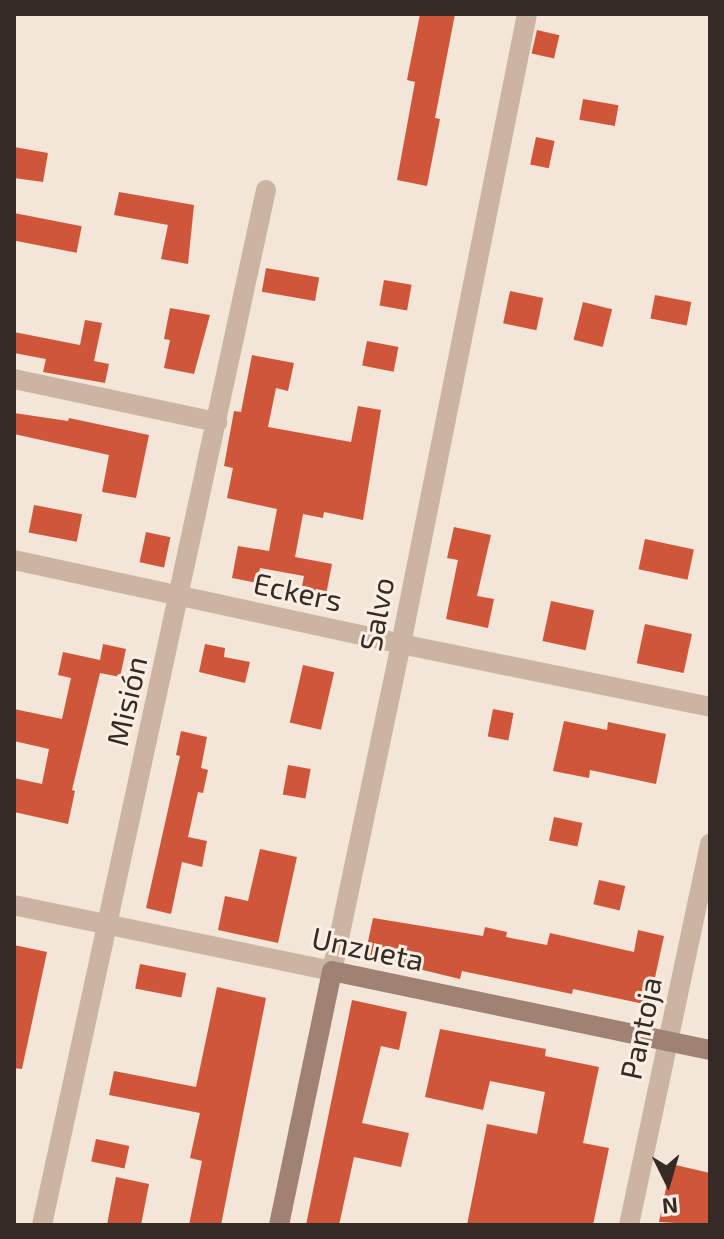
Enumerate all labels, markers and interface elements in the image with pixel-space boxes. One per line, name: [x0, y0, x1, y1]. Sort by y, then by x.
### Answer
street label: Eckers: [250, 564, 346, 618]
street label: Salvo: [351, 574, 401, 654]
street label: Misión: [98, 653, 154, 749]
street label: Unzueta: [309, 919, 427, 977]
street label: Pantoja: [612, 973, 668, 1083]
north arrow: [628, 1143, 708, 1223]
text: N: [661, 1193, 679, 1221]

